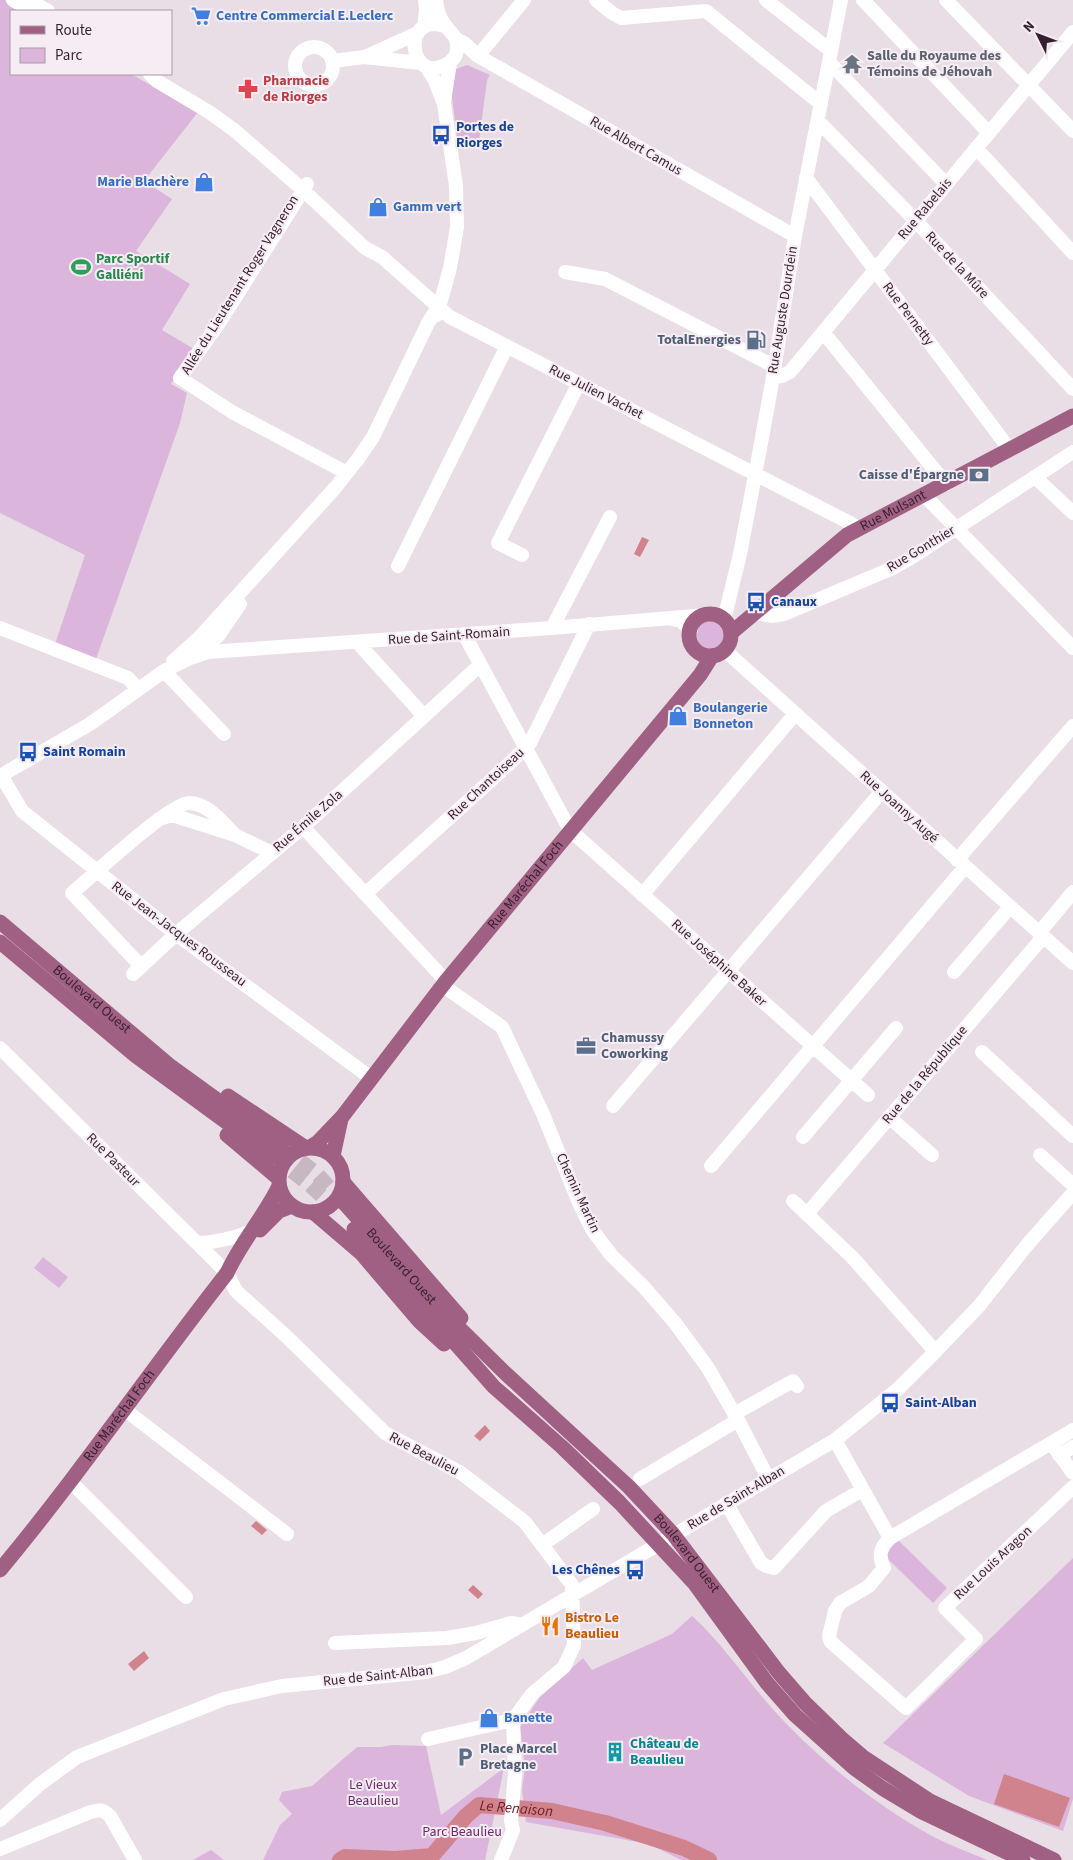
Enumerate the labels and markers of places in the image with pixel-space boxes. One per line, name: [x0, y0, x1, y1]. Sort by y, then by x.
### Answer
supermarket icon: Centre Commercial E.Leclerc: [190, 5, 212, 27]
place label: Centre Commercial E.Leclerc: [216, 6, 394, 26]
place label: Salle du Royaume des Témoins de Jéhovah: [867, 46, 1001, 82]
temple icon: Salle du Royaume des Témoins de Jéhovah: [841, 53, 863, 75]
place label: Pharmacie de Riorges: [263, 71, 329, 107]
pharmacy icon: Pharmacie de Riorges: [237, 78, 259, 100]
place label: Portes de Riorges: [456, 117, 514, 153]
bus stop icon: Portes de Riorges: [430, 124, 452, 146]
shop icon: Marie Blachère: [193, 171, 215, 193]
place label: Marie Blachère: [97, 172, 189, 192]
shop icon: Gamm vert: [367, 196, 389, 218]
place label: Gamm vert: [393, 197, 462, 217]
place label: Parc Sportif Galliéni: [96, 249, 170, 285]
sports icon: Parc Sportif Galliéni: [70, 256, 92, 278]
fuel station icon: TotalEnergies: [745, 329, 767, 351]
place label: TotalEnergies: [657, 330, 741, 350]
bank icon: Caisse d'Épargne: [968, 464, 990, 486]
place label: Caisse d'Épargne: [859, 465, 964, 485]
bus stop icon: Canaux: [745, 591, 767, 613]
place label: Canaux: [771, 592, 817, 612]
place label: Boulangerie Bonneton: [693, 698, 768, 734]
shop icon: Boulangerie Bonneton: [667, 705, 689, 727]
bus stop icon: Saint Romain: [17, 741, 39, 763]
place label: Saint Romain: [43, 742, 126, 762]
place label: Chamussy Coworking: [601, 1028, 668, 1064]
office icon: Chamussy Coworking: [575, 1035, 597, 1057]
bus stop icon: Saint-Alban: [879, 1392, 901, 1414]
place label: Saint-Alban: [905, 1393, 977, 1413]
bus stop icon: Les Chênes: [624, 1559, 646, 1581]
place label: Les Chênes: [552, 1560, 620, 1580]
place label: Bistro Le Beaulieu: [565, 1608, 619, 1644]
restaurant icon: Bistro Le Beaulieu: [539, 1615, 561, 1637]
shop icon: Banette: [478, 1707, 500, 1729]
place label: Banette: [504, 1708, 552, 1728]
place label: Château de Beaulieu: [630, 1734, 699, 1770]
place label: Place Marcel Bretagne: [480, 1739, 557, 1775]
building icon: Château de Beaulieu: [604, 1741, 626, 1763]
parking icon: Place Marcel Bretagne: [454, 1746, 476, 1768]

